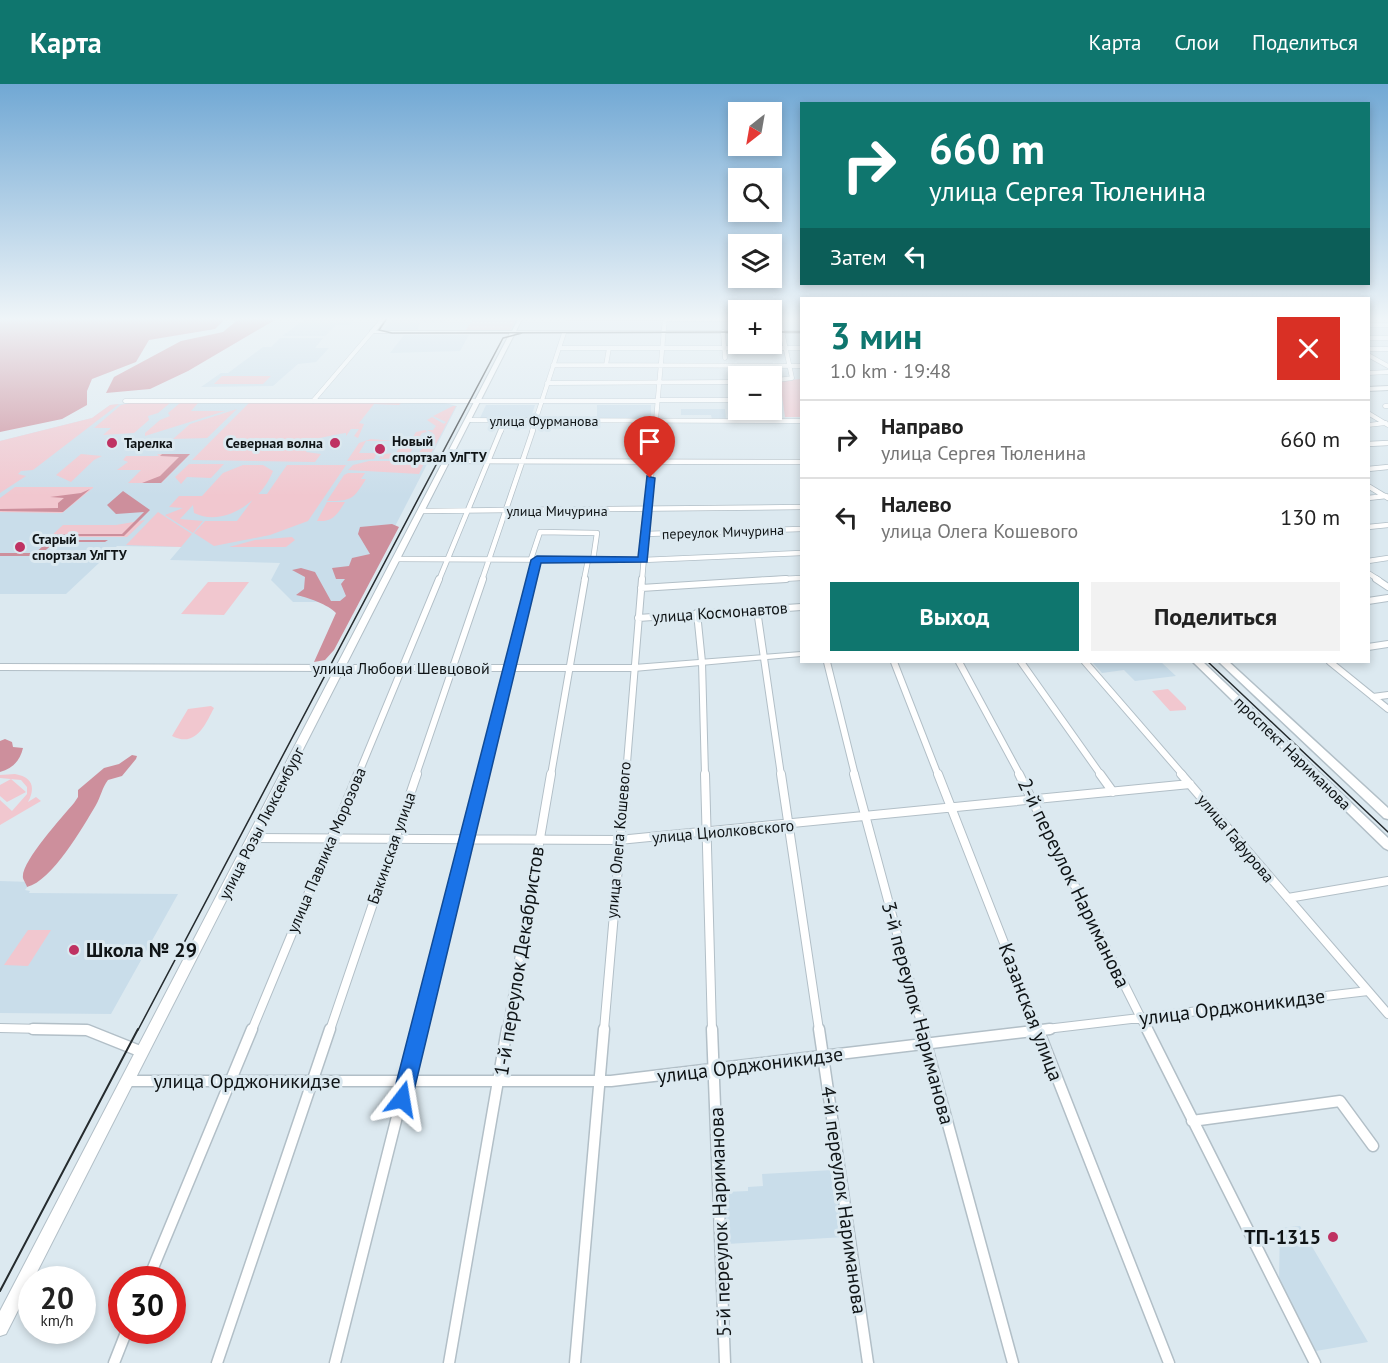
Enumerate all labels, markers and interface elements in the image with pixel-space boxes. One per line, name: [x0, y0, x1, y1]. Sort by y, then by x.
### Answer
text: Карта: [30, 24, 102, 61]
text: Карта: [1088, 29, 1141, 56]
text: Слои: [1174, 29, 1219, 56]
text: Поделиться: [1252, 29, 1358, 56]
north arrow: [728, 102, 782, 156]
map controls: [728, 102, 782, 420]
text: 660 m: [929, 121, 1045, 176]
icon: right: [830, 126, 908, 204]
button: search: [728, 168, 782, 222]
text: улица Сергея Тюленина: [929, 174, 1206, 208]
button: layers: [728, 234, 782, 288]
icon: left: [899, 240, 932, 273]
text: Затем: [830, 243, 887, 271]
button: +: [728, 300, 782, 354]
text: 3 мин: [830, 312, 922, 359]
button: close: [1277, 317, 1340, 380]
text: 1.0 km · 19:48: [830, 358, 951, 384]
button: −: [728, 366, 782, 420]
street label: улица Фурманова: [489, 412, 599, 430]
text: Направо: [881, 412, 964, 440]
pin: [624, 416, 675, 478]
icon: right: [830, 423, 863, 456]
icon: arrive: [633, 425, 666, 458]
text: 660 m: [1280, 425, 1340, 453]
place label: Новый спортзал УлГТУ: [392, 432, 488, 466]
place label: Тарелка: [124, 434, 173, 452]
place label: Северная волна: [226, 434, 323, 452]
marker: Тарелка: [105, 436, 119, 450]
marker: Северная волна: [328, 436, 342, 450]
text: улица Сергея Тюленина: [881, 440, 1086, 466]
marker: Новый спортзал УлГТУ: [373, 442, 387, 456]
text: Налево: [881, 490, 952, 518]
icon: left: [830, 501, 863, 534]
street label: улица Мичурина: [506, 502, 608, 520]
text: 130 m: [1280, 503, 1340, 531]
text: улица Олега Кошевого: [881, 518, 1078, 544]
street label: переулок Мичурина: [662, 521, 784, 543]
place label: Старый спортзал УлГТУ: [32, 530, 128, 564]
marker: Старый спортзал УлГТУ: [13, 540, 27, 554]
button: Выход: [830, 582, 1079, 651]
button: Поделиться: [1091, 582, 1340, 651]
street label: улица Космонавтов: [652, 597, 788, 627]
street label: улица Любови Шевцовой: [312, 658, 490, 678]
street label: проспект Нариманова: [1230, 692, 1356, 814]
street label: улица Розы Люксембург: [214, 743, 308, 903]
street label: улица Олега Кошевого: [601, 761, 635, 919]
street label: улица Павлика Морозова: [282, 764, 370, 936]
street label: 2-й переулок Нариманова: [1012, 774, 1136, 992]
street label: Бакинская улица: [362, 789, 420, 907]
street label: улица Гафурова: [1193, 790, 1279, 886]
street label: улица Циолковского: [651, 815, 795, 847]
street label: 1-й переулок Декабристов: [488, 844, 550, 1078]
street label: 3-й переулок Нариманова: [876, 899, 960, 1127]
place label: Школа № 29: [86, 937, 197, 963]
street label: Казанская улица: [993, 939, 1069, 1085]
marker: Школа № 29: [67, 943, 81, 957]
street label: улица Орджоникидзе: [1138, 983, 1326, 1031]
street label: улица Орджоникидзе: [656, 1041, 844, 1089]
position arrow: [370, 1067, 434, 1131]
street label: улица Орджоникидзе: [153, 1068, 341, 1094]
street label: 4-й переулок Нариманова: [815, 1084, 873, 1316]
street label: 5-й переулок Нариманова: [703, 1107, 737, 1337]
place label: ТП-1315: [1244, 1224, 1321, 1250]
marker: ТП-1315: [1326, 1230, 1340, 1244]
speed limit sign: 30: [108, 1266, 186, 1344]
text: 20: [40, 1278, 74, 1317]
text: km/h: [41, 1311, 73, 1330]

